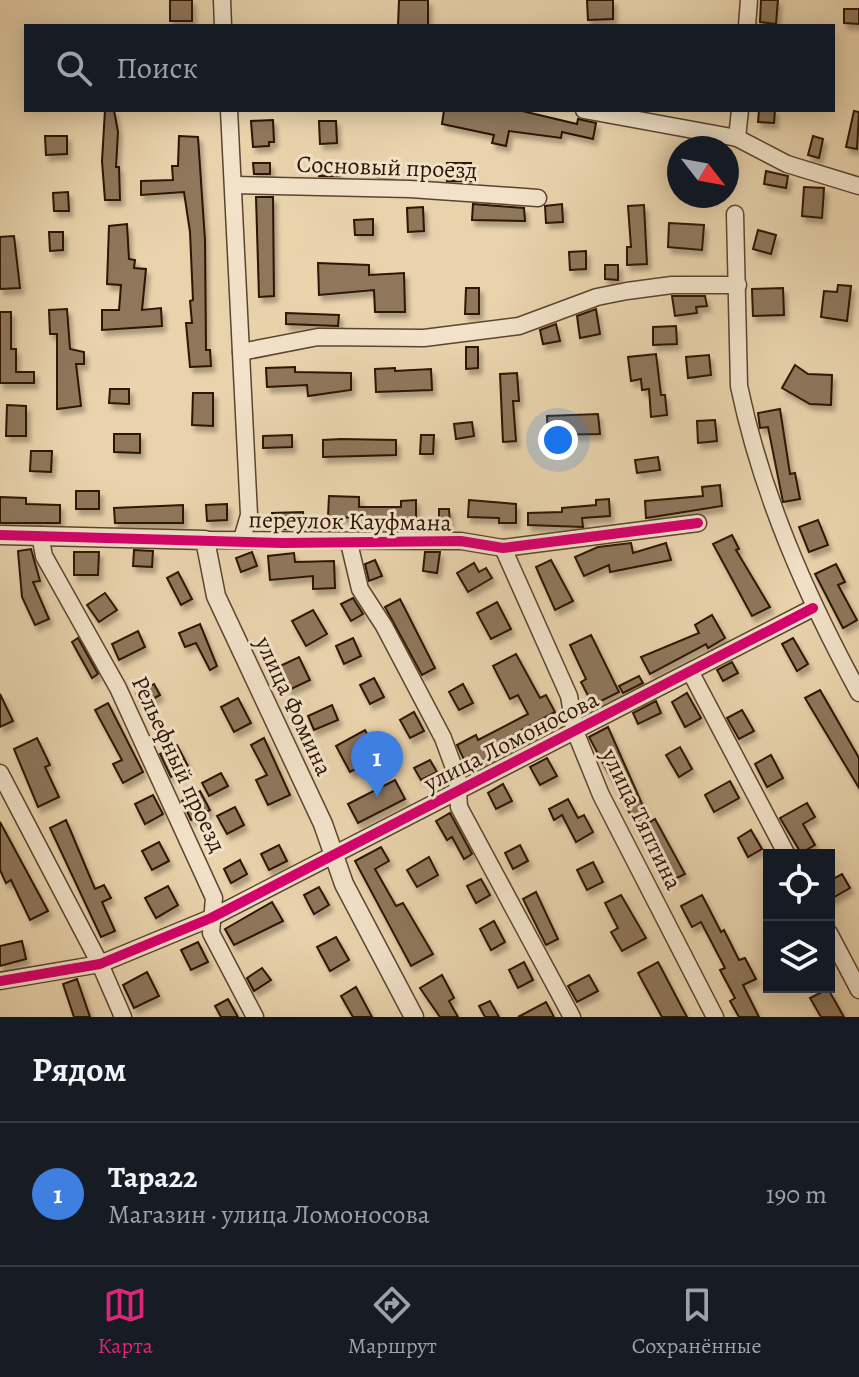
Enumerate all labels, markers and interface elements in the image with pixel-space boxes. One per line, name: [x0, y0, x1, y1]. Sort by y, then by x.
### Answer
search box: [24, 24, 835, 112]
icon: search: [52, 46, 96, 90]
text: Поиск: [116, 48, 198, 88]
north arrow: [667, 136, 739, 208]
street label: Сосновый проезд: [296, 148, 478, 186]
your location: [538, 420, 578, 460]
street label: переулок Кауфмана: [248, 503, 452, 539]
street label: улица Фомина: [247, 630, 340, 781]
street label: Рельефный проезд: [124, 671, 234, 857]
street label: улица Ломоносова: [417, 683, 604, 799]
pin: 1: [351, 731, 403, 797]
street label: улица Тяптина: [594, 742, 690, 895]
map controls: [763, 849, 835, 993]
button: locate: [763, 849, 835, 921]
button: layers: [763, 921, 835, 993]
text: Рядом: [32, 1046, 126, 1093]
text: Тара22: [108, 1157, 197, 1197]
text: 1: [53, 1177, 63, 1212]
text: 190 m: [766, 1177, 827, 1212]
text: Магазин · улица Ломоносова: [108, 1197, 430, 1232]
tab: Карта: [97, 1283, 153, 1361]
tab: Маршрут: [348, 1283, 437, 1361]
tab: Сохранённые: [632, 1283, 762, 1361]

